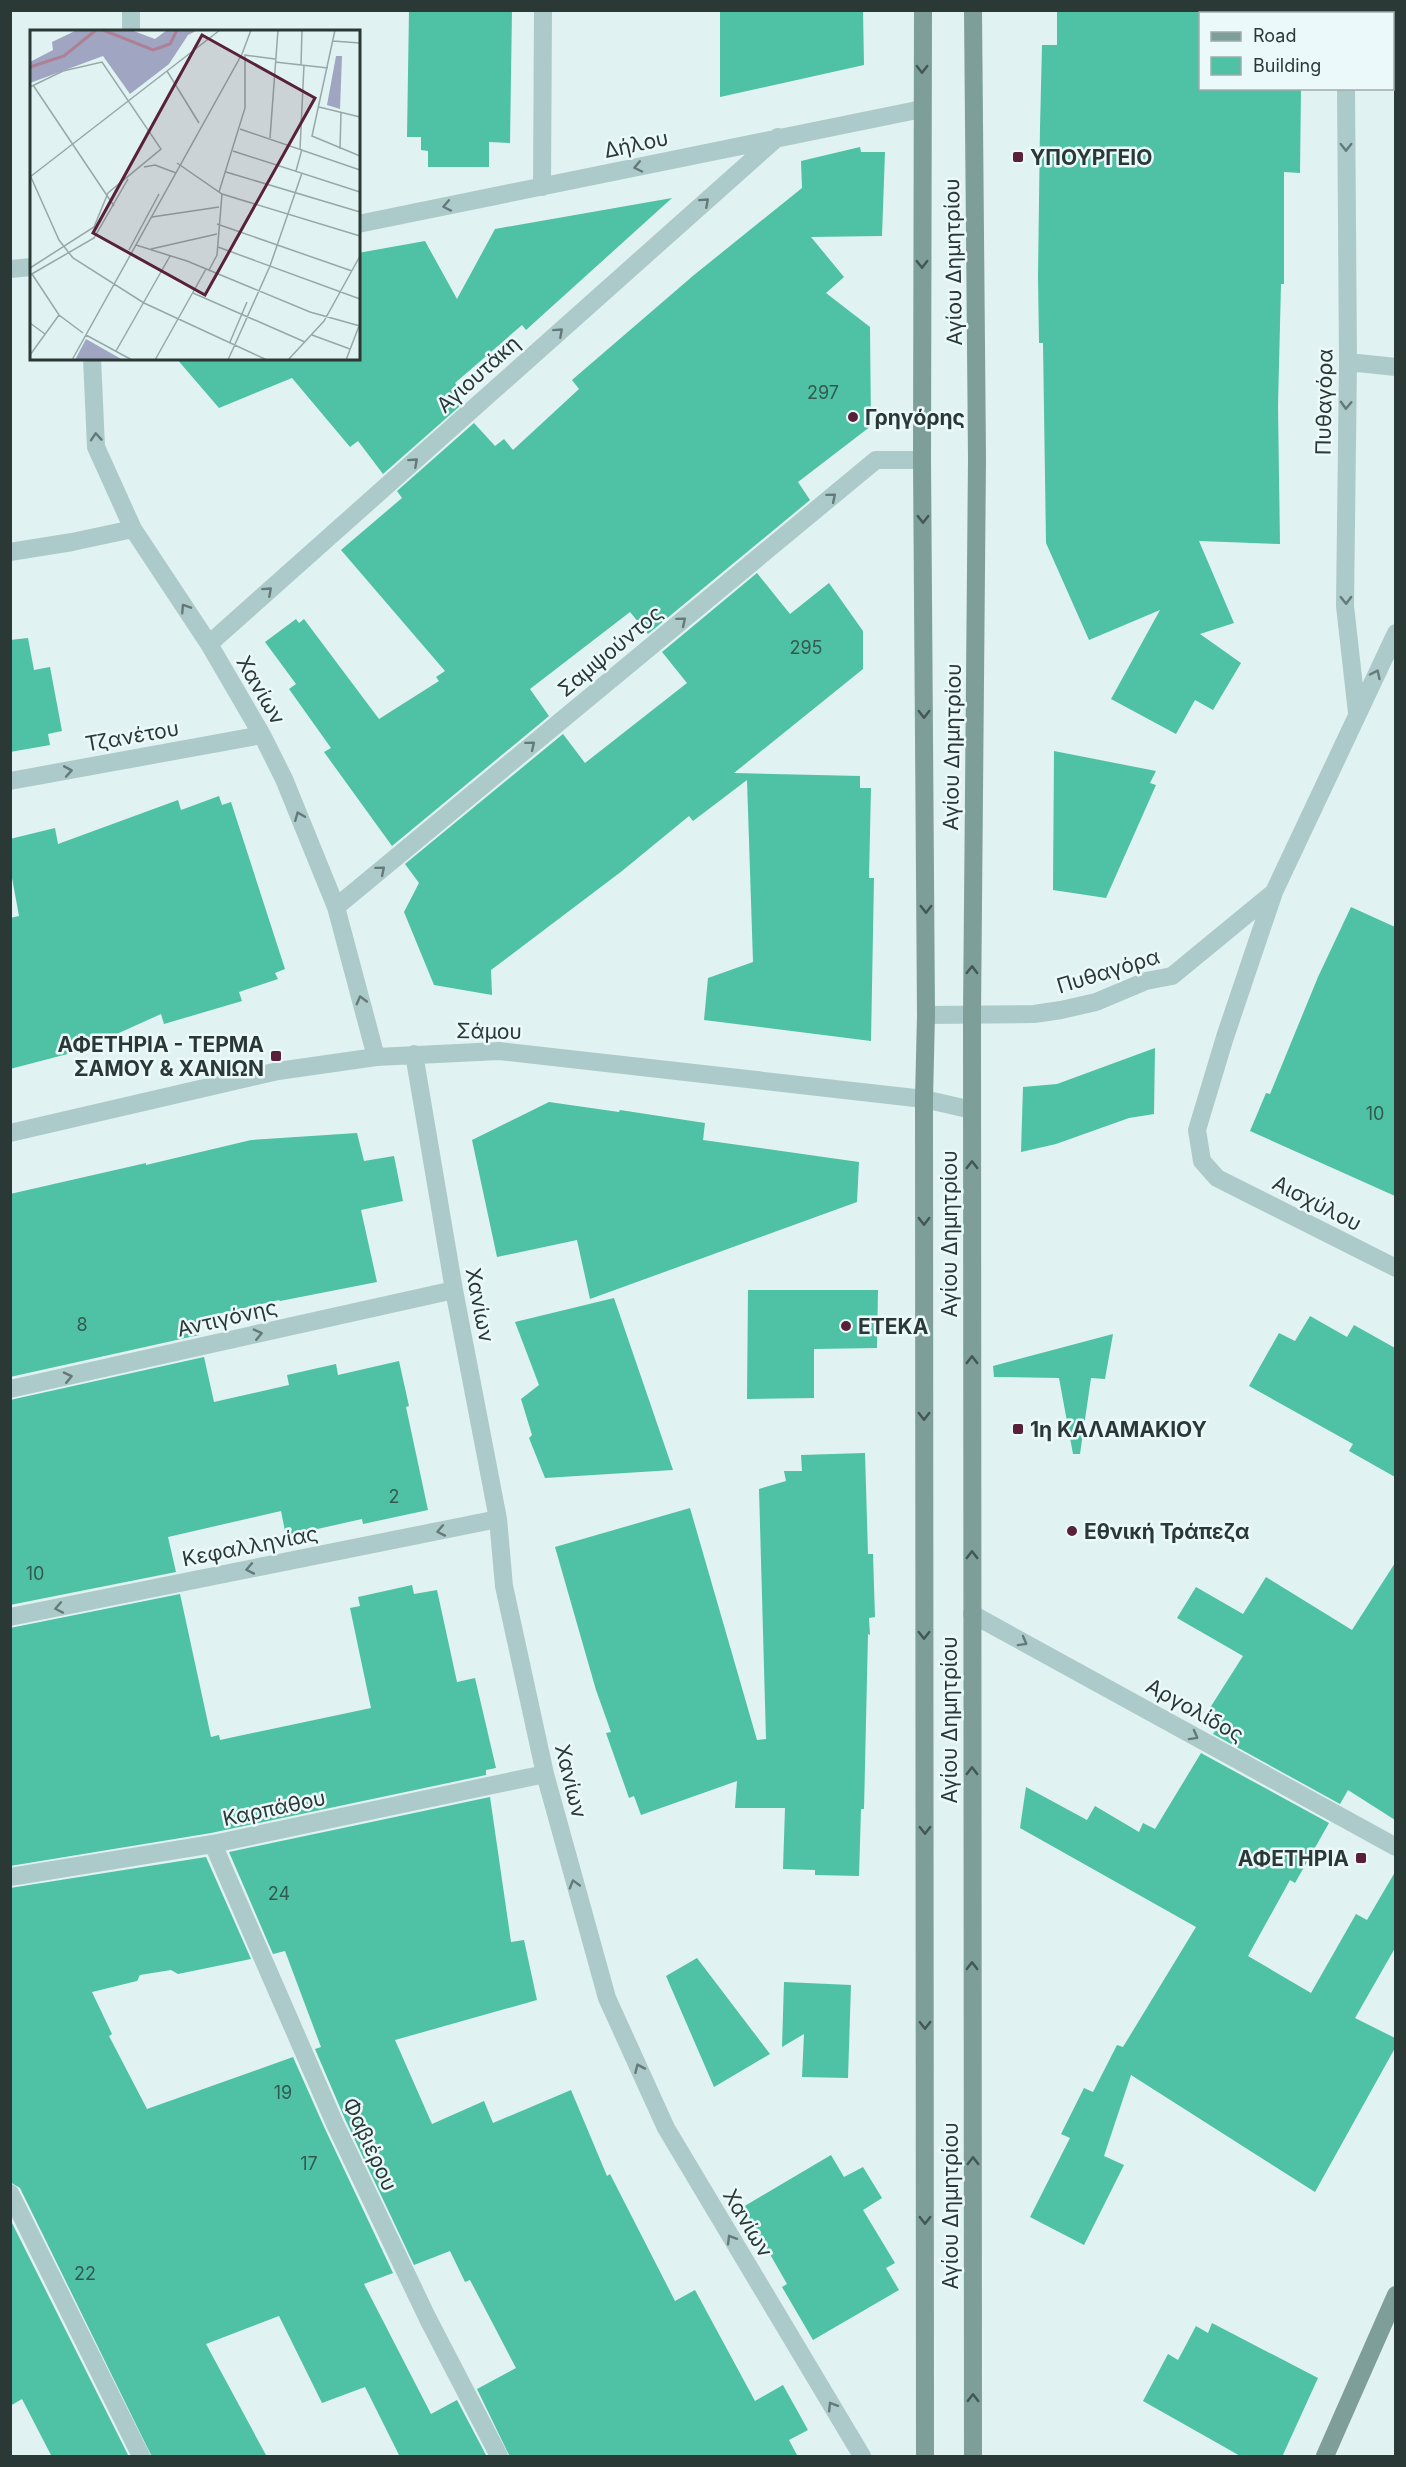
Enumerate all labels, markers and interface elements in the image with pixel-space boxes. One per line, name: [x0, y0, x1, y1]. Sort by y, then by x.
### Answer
legend: [1199, 12, 1394, 90]
text: Road: [1253, 25, 1296, 46]
inset map: [30, 30, 360, 360]
text: Building: [1253, 55, 1321, 76]
one-way arrow: [916, 64, 928, 73]
street label: Δήλου: [602, 125, 670, 163]
one-way arrow: [1340, 142, 1352, 151]
place label: ΥΠΟΥΡΓΕΙΟ: [1030, 145, 1152, 170]
marker: ΥΠΟΥΡΓΕΙΟ: [1011, 150, 1025, 164]
one-way arrow: [633, 159, 643, 172]
street label: Αγίου Δημητρίου: [939, 178, 967, 346]
one-way arrow: [698, 198, 709, 209]
one-way arrow: [442, 199, 452, 212]
one-way arrow: [916, 259, 928, 268]
one-way arrow: [552, 328, 563, 339]
street label: Αγιουτάκη: [431, 330, 525, 418]
street label: Πυθαγόρα: [1311, 349, 1337, 455]
house number: 297: [807, 382, 839, 403]
one-way arrow: [1340, 400, 1353, 409]
place label: Γρηγόρης: [865, 405, 965, 430]
marker: Γρηγόρης: [846, 410, 860, 424]
one-way arrow: [89, 432, 102, 441]
one-way arrow: [407, 458, 417, 469]
one-way arrow: [825, 493, 836, 504]
one-way arrow: [917, 514, 929, 523]
one-way arrow: [261, 587, 272, 598]
one-way arrow: [1339, 595, 1352, 604]
street label: Σαμψούντος: [553, 600, 667, 702]
one-way arrow: [181, 604, 192, 615]
one-way arrow: [675, 617, 686, 628]
house number: 295: [789, 637, 823, 658]
street label: Χανίων: [231, 651, 291, 729]
street label: Αγίου Δημητρίου: [938, 663, 966, 831]
one-way arrow: [1369, 669, 1381, 680]
one-way arrow: [918, 709, 930, 718]
street label: Τζανέτου: [83, 715, 181, 757]
one-way arrow: [524, 742, 535, 753]
one-way arrow: [63, 765, 73, 777]
one-way arrow: [294, 811, 306, 822]
one-way arrow: [374, 866, 385, 877]
one-way arrow: [920, 904, 932, 913]
street label: Πυθαγόρα: [1054, 944, 1162, 998]
one-way arrow: [966, 966, 978, 975]
one-way arrow: [356, 995, 368, 1006]
street label: Σάμου: [456, 1018, 522, 1044]
place label: ΑΦΕΤΗΡΙΑ - ΤΕΡΜΑ ΣΑΜΟΥ & ΧΑΝΙΩΝ: [57, 1032, 264, 1081]
marker: ΑΦΕΤΗΡΙΑ - ΤΕΡΜΑ ΣΑΜΟΥ & ΧΑΝΙΩΝ: [269, 1049, 283, 1063]
house number: 10: [1366, 1103, 1384, 1124]
street label: Αγίου Δημητρίου: [937, 1150, 962, 1318]
one-way arrow: [966, 1161, 978, 1170]
street label: Αισχύλου: [1268, 1170, 1366, 1236]
one-way arrow: [918, 1216, 930, 1225]
street label: Χανίων: [461, 1266, 499, 1344]
street label: Αντιγόνης: [175, 1294, 279, 1342]
house number: 8: [76, 1314, 88, 1335]
place label: ΕΤΕΚΑ: [858, 1314, 929, 1339]
marker: ΕΤΕΚΑ: [839, 1319, 853, 1333]
one-way arrow: [253, 1328, 263, 1341]
one-way arrow: [966, 1356, 978, 1365]
one-way arrow: [62, 1371, 72, 1384]
one-way arrow: [918, 1411, 930, 1420]
place label: 1η ΚΑΛΑΜΑΚΙΟΥ: [1030, 1417, 1207, 1442]
marker: 1η ΚΑΛΑΜΑΚΙΟΥ: [1011, 1422, 1025, 1436]
house number: 2: [389, 1486, 399, 1507]
place label: Εθνική Τράπεζα: [1084, 1519, 1250, 1544]
street label: Κεφαλληνίας: [180, 1521, 320, 1571]
one-way arrow: [436, 1524, 446, 1537]
marker: Εθνική Τράπεζα: [1065, 1524, 1079, 1538]
one-way arrow: [966, 1551, 978, 1560]
one-way arrow: [245, 1562, 255, 1575]
house number: 10: [26, 1563, 44, 1584]
one-way arrow: [54, 1600, 64, 1613]
one-way arrow: [918, 1631, 930, 1640]
one-way arrow: [1017, 1635, 1027, 1646]
street label: Αγίου Δημητρίου: [937, 1636, 962, 1804]
street label: Αργολίδος: [1142, 1673, 1248, 1747]
one-way arrow: [1188, 1729, 1198, 1740]
street label: Χανίων: [550, 1742, 592, 1820]
one-way arrow: [966, 1767, 978, 1776]
street label: Καρπάθου: [220, 1785, 328, 1831]
one-way arrow: [919, 1826, 931, 1835]
place label: ΑΦΕΤΗΡΙΑ: [1238, 1846, 1349, 1871]
marker: ΑΦΕΤΗΡΙΑ: [1354, 1851, 1368, 1865]
one-way arrow: [569, 1879, 581, 1890]
house number: 24: [268, 1883, 290, 1904]
one-way arrow: [966, 1962, 978, 1971]
one-way arrow: [919, 2021, 931, 2030]
one-way arrow: [634, 2063, 646, 2074]
house number: 19: [274, 2082, 292, 2103]
street label: Φαβιέρου: [338, 2093, 402, 2195]
street label: Αγίου Δημητρίου: [938, 2122, 963, 2290]
house number: 17: [300, 2153, 318, 2174]
one-way arrow: [967, 2157, 979, 2166]
street label: Χανίων: [718, 2184, 778, 2262]
one-way arrow: [919, 2216, 931, 2225]
one-way arrow: [727, 2235, 738, 2245]
house number: 22: [74, 2263, 96, 2284]
one-way arrow: [967, 2394, 979, 2403]
one-way arrow: [827, 2402, 839, 2412]

